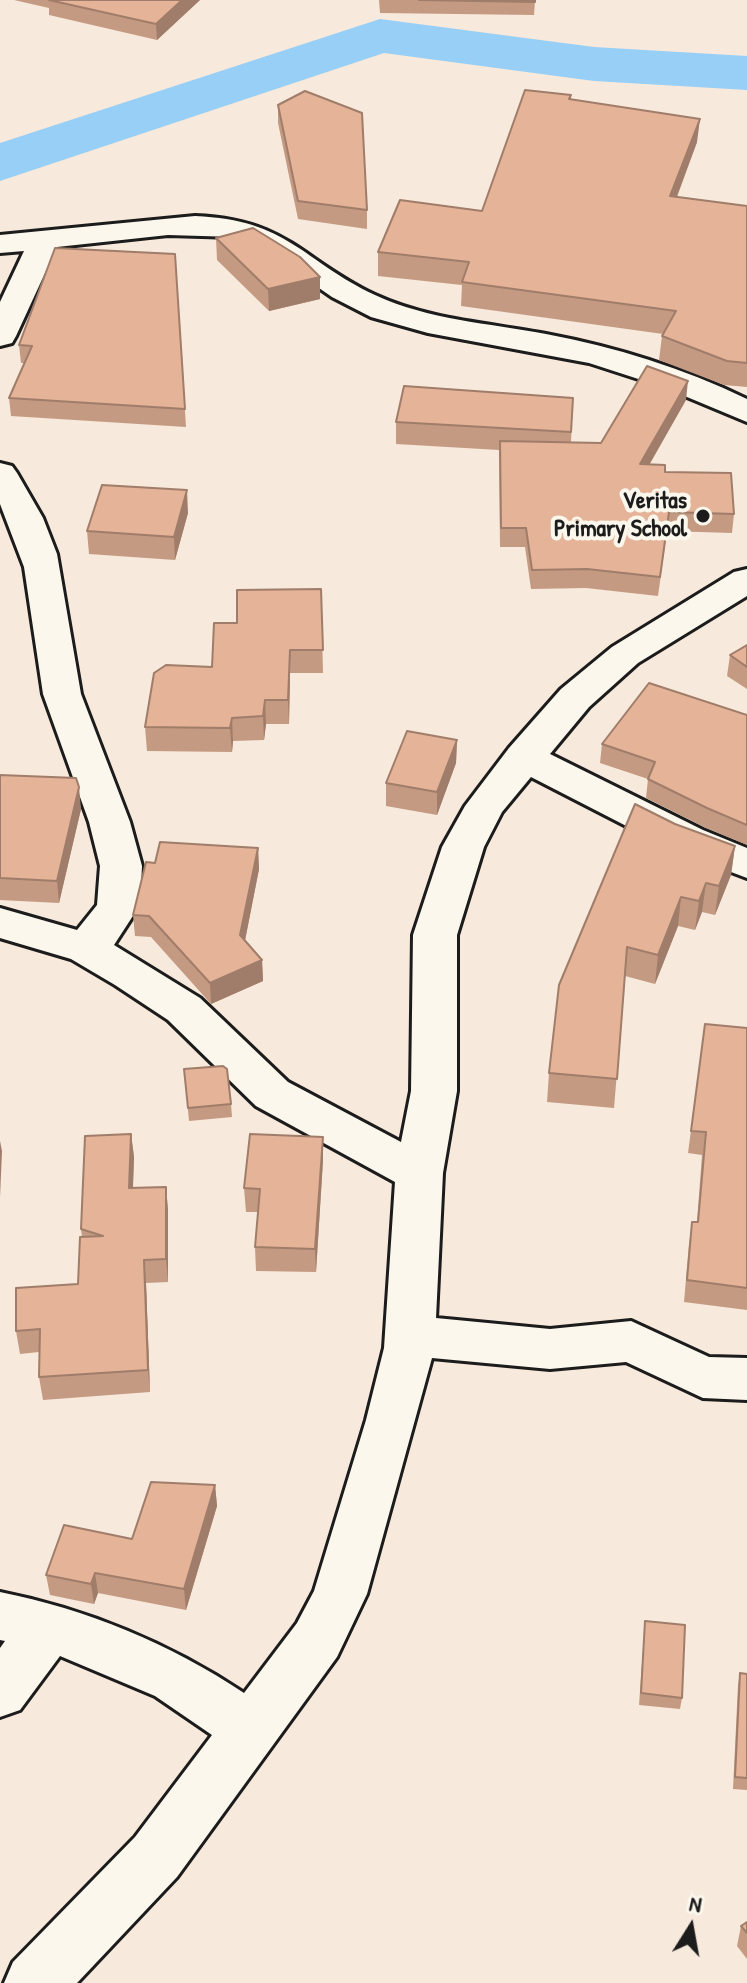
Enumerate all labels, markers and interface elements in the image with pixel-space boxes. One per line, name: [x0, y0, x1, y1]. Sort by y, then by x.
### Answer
place label: Veritas Primary School: [554, 488, 687, 544]
marker: Veritas Primary School: [694, 507, 712, 525]
north arrow: [651, 1887, 731, 1967]
text: N: [687, 1888, 704, 1919]

